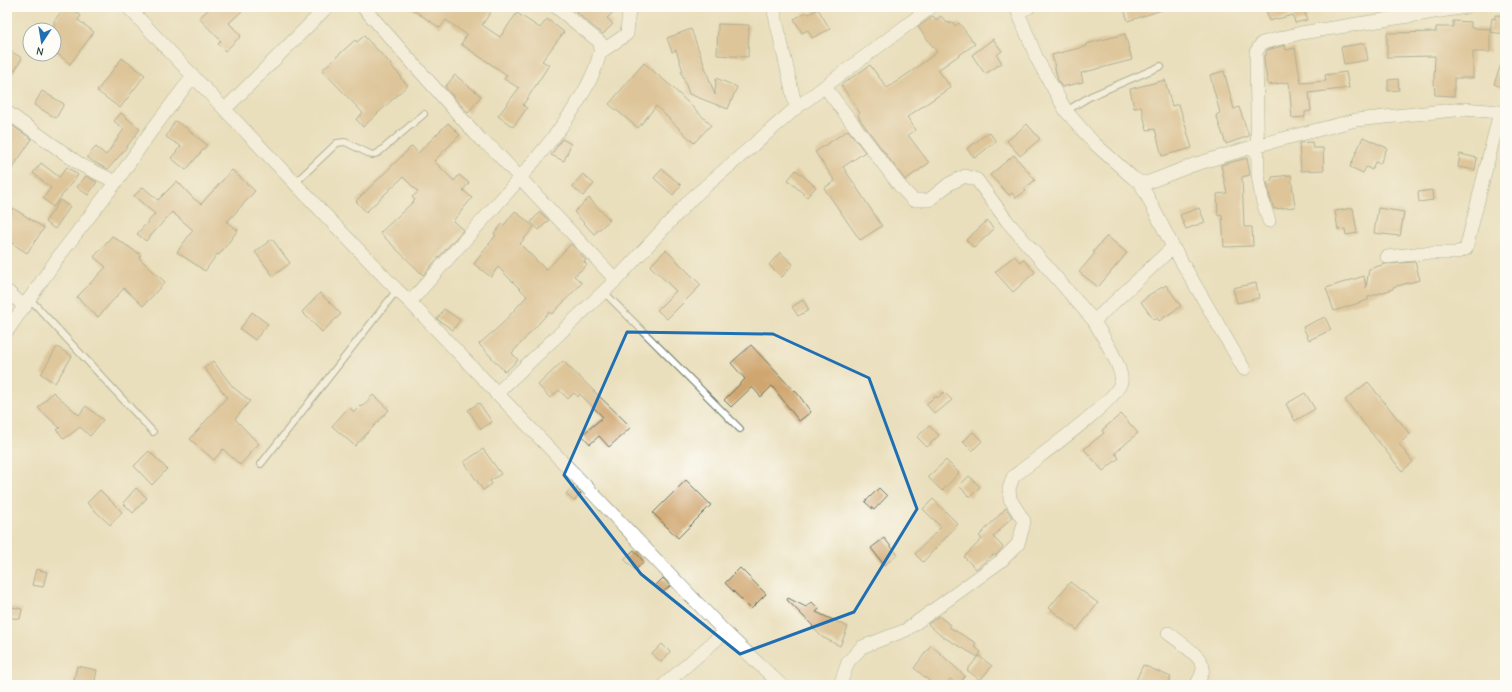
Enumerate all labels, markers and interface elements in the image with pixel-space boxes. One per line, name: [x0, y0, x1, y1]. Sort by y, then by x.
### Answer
north arrow: [22, 22, 62, 62]
text: N: [35, 44, 45, 58]

